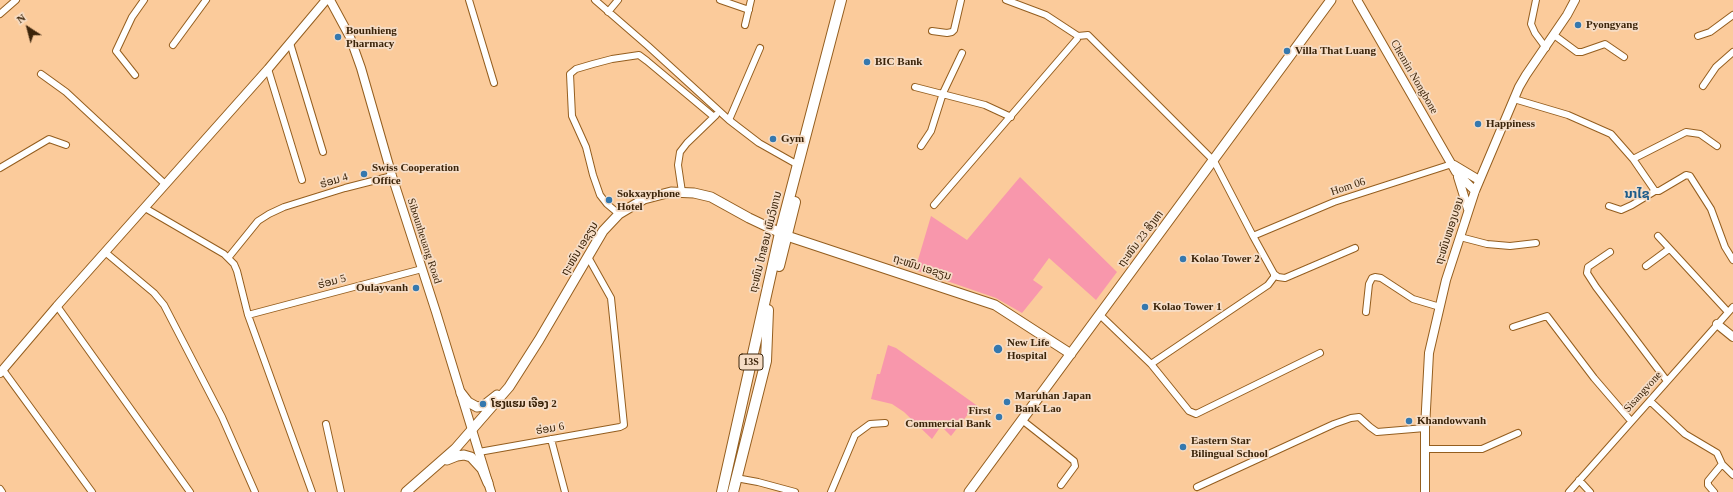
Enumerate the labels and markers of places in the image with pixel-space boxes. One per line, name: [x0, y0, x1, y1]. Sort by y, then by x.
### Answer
place label: Pyongyang: [1586, 18, 1638, 32]
marker: Pyongyang: [1573, 20, 1583, 30]
place label: Bounhieng Pharmacy: [346, 24, 397, 50]
marker: Bounhieng Pharmacy: [333, 32, 343, 42]
place label: Villa That Luang: [1295, 44, 1376, 58]
marker: Villa That Luang: [1282, 46, 1292, 56]
place label: BIC Bank: [875, 55, 922, 69]
marker: BIC Bank: [862, 57, 872, 67]
place label: Happiness: [1486, 117, 1535, 131]
marker: Happiness: [1473, 119, 1483, 129]
place label: Gym: [781, 132, 804, 146]
marker: Gym: [768, 134, 778, 144]
place label: Swiss Cooperation Office: [372, 161, 459, 187]
marker: Swiss Cooperation Office: [359, 169, 369, 179]
place label: Sokxayphone Hotel: [617, 187, 680, 213]
marker: Sokxayphone Hotel: [604, 195, 614, 205]
place label: Kolao Tower 2: [1191, 252, 1260, 266]
marker: Kolao Tower 2: [1178, 254, 1188, 264]
place label: Oulayvanh: [356, 281, 408, 295]
marker: Oulayvanh: [411, 283, 421, 293]
place label: Kolao Tower 1: [1153, 300, 1222, 314]
marker: Kolao Tower 1: [1140, 302, 1150, 312]
place label: New Life Hospital: [1007, 336, 1049, 362]
marker: New Life Hospital: [992, 343, 1004, 355]
place label: Maruhan Japan Bank Lao: [1015, 389, 1091, 415]
place label: ໂຮງແຮມ ເຈືອງ 2: [491, 397, 557, 411]
marker: Maruhan Japan Bank Lao: [1002, 397, 1012, 407]
marker: ໂຮງແຮມ ເຈືອງ 2: [478, 399, 488, 409]
place label: First Commercial Bank: [905, 404, 991, 430]
marker: First Commercial Bank: [994, 412, 1004, 422]
place label: Khandowvanh: [1417, 414, 1486, 428]
marker: Khandowvanh: [1404, 416, 1414, 426]
place label: Eastern Star Bilingual School: [1191, 434, 1268, 460]
marker: Eastern Star Bilingual School: [1178, 442, 1188, 452]

